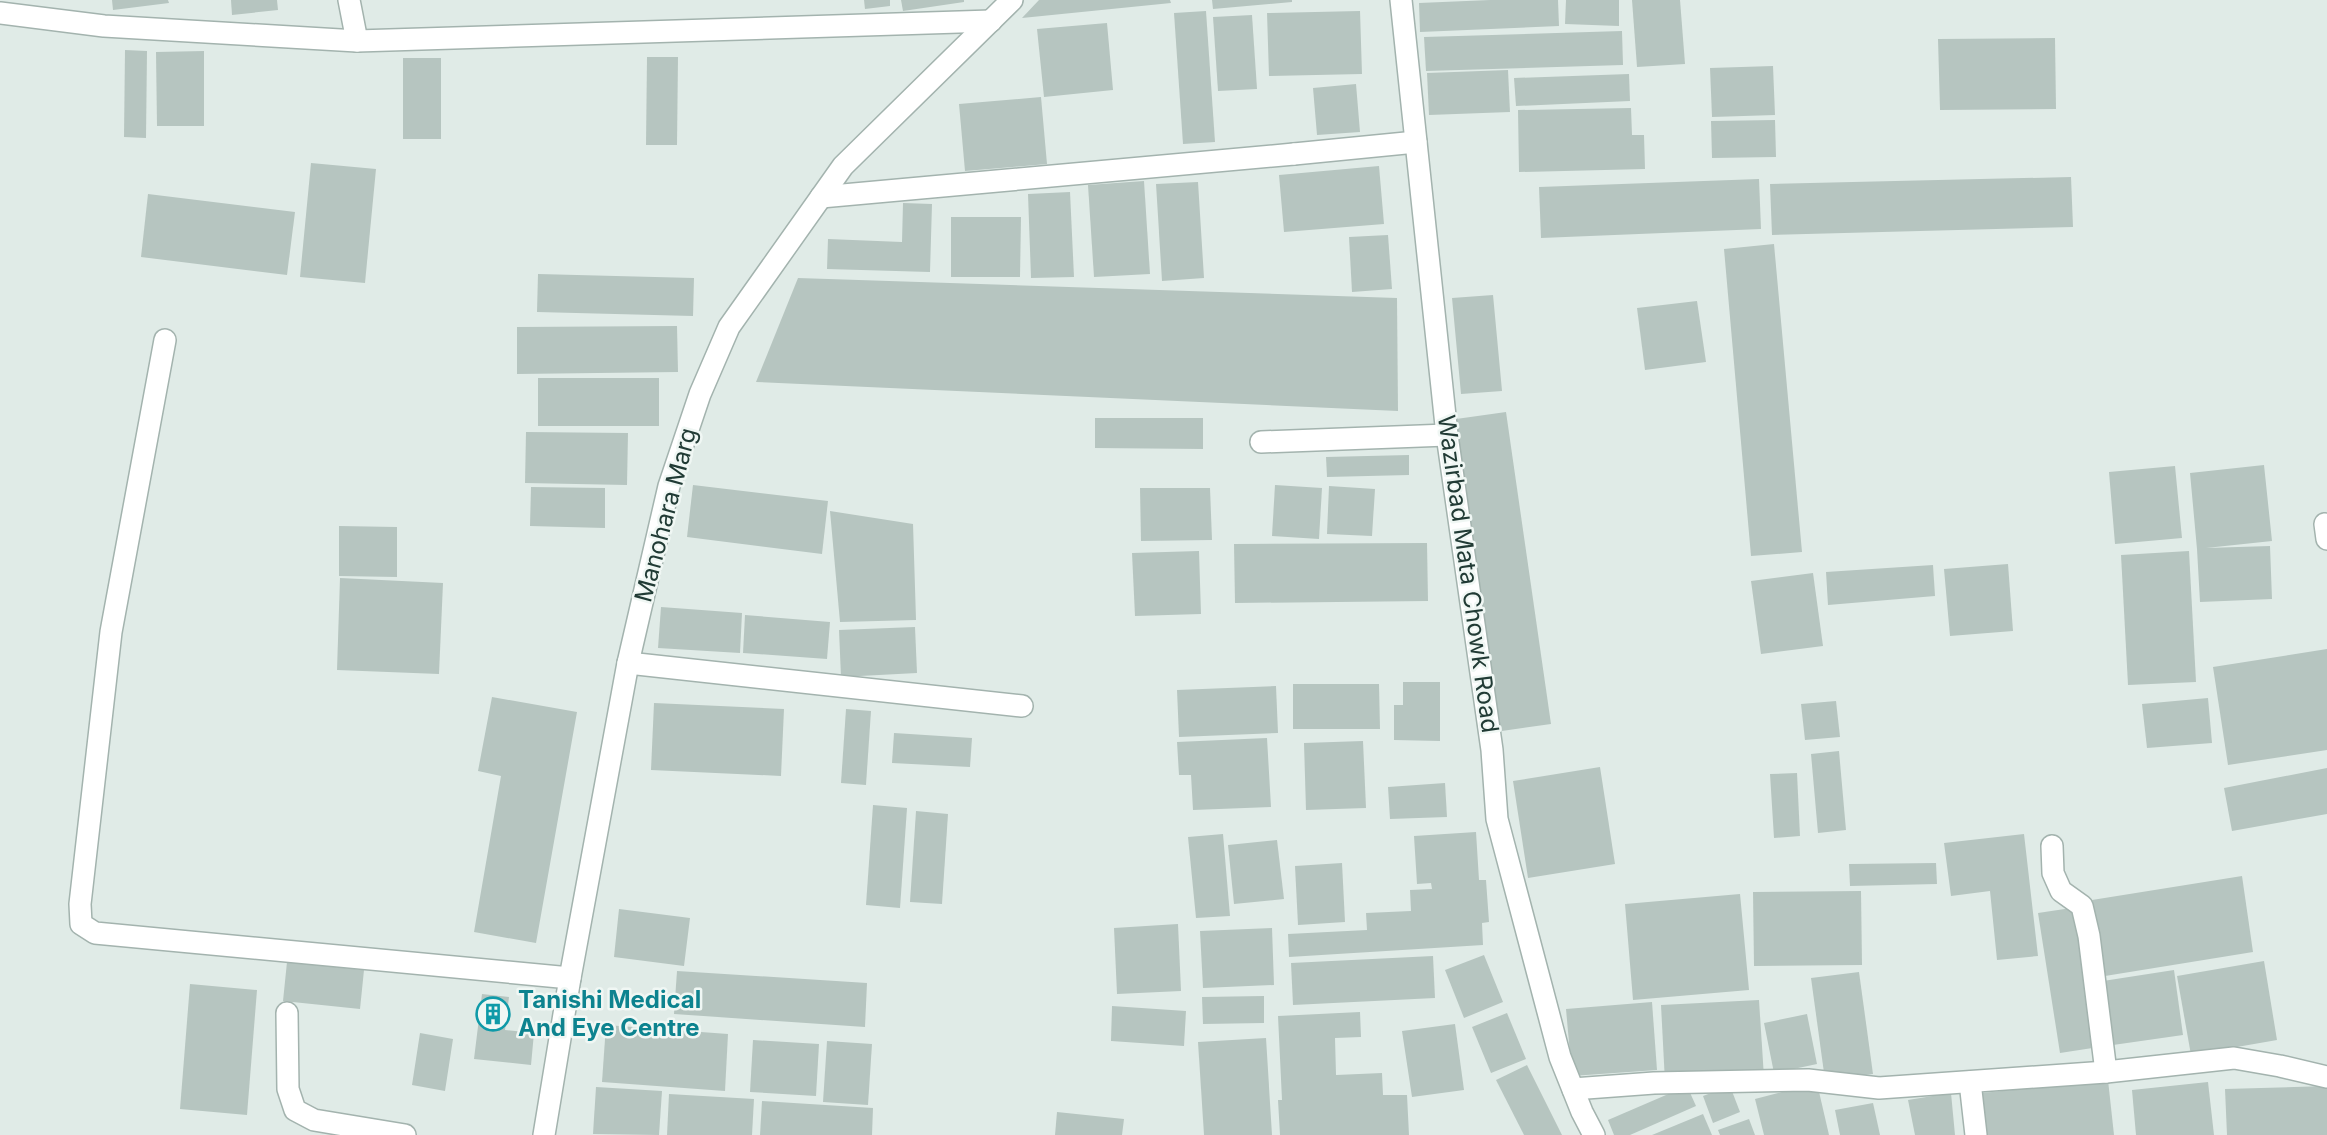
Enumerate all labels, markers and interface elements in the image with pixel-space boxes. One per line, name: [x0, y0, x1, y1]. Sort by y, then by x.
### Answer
street label: Wazirbad Mata Chowk Road: [1432, 413, 1505, 735]
street label: Manohara Marg: [628, 425, 703, 605]
place label: Tanishi Medical And Eye Centre: [518, 985, 701, 1042]
building icon: Tanishi Medical And Eye Centre: [474, 995, 512, 1033]

